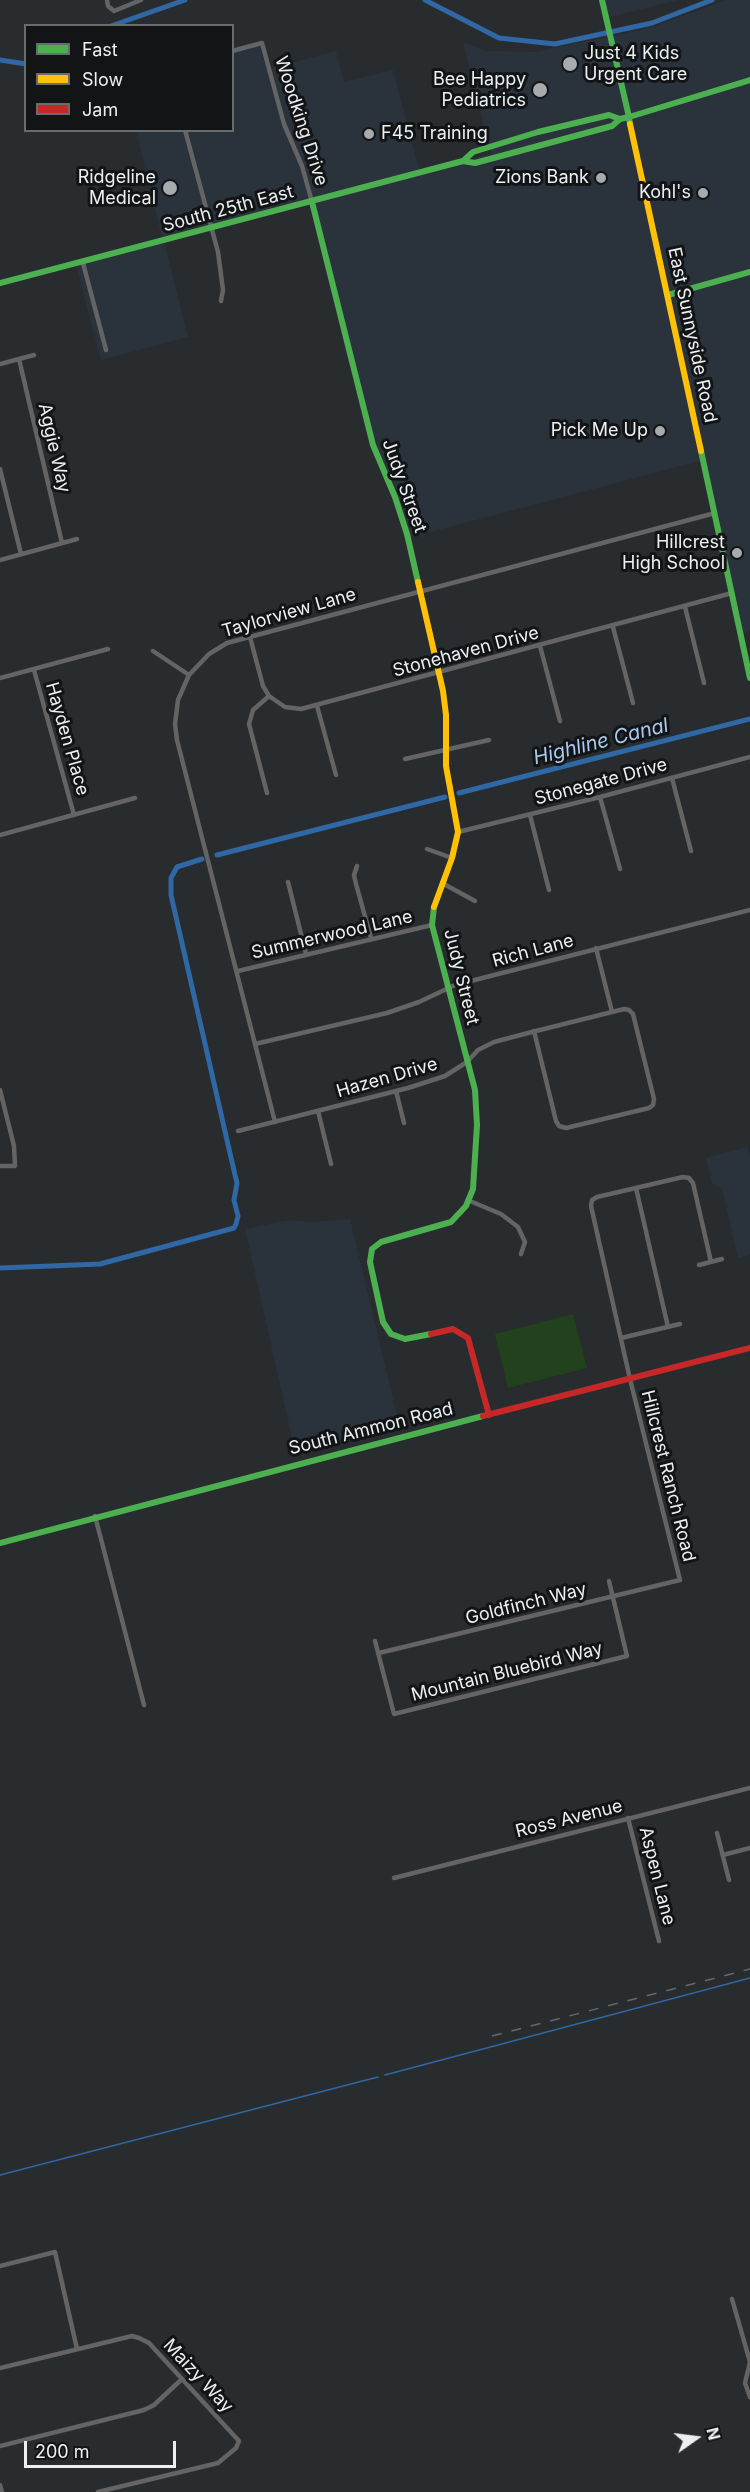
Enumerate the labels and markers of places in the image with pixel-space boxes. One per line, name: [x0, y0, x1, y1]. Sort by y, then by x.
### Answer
place label: Just 4 Kids Urgent Care: [584, 43, 687, 86]
marker: Just 4 Kids Urgent Care: [561, 55, 579, 73]
place label: Bee Happy Pediatrics: [433, 69, 526, 112]
marker: Bee Happy Pediatrics: [531, 81, 549, 99]
place label: F45 Training: [381, 123, 488, 145]
marker: F45 Training: [362, 127, 376, 141]
place label: Ridgeline Medical: [78, 167, 156, 210]
place label: Zions Bank: [495, 167, 589, 189]
marker: Zions Bank: [594, 171, 608, 185]
marker: Ridgeline Medical: [161, 179, 179, 197]
place label: Kohl's: [639, 182, 691, 204]
marker: Kohl's: [696, 186, 710, 200]
place label: Pick Me Up: [551, 420, 648, 442]
marker: Pick Me Up: [653, 424, 667, 438]
place label: Hillcrest High School: [622, 532, 725, 574]
marker: Hillcrest High School: [730, 546, 744, 560]

